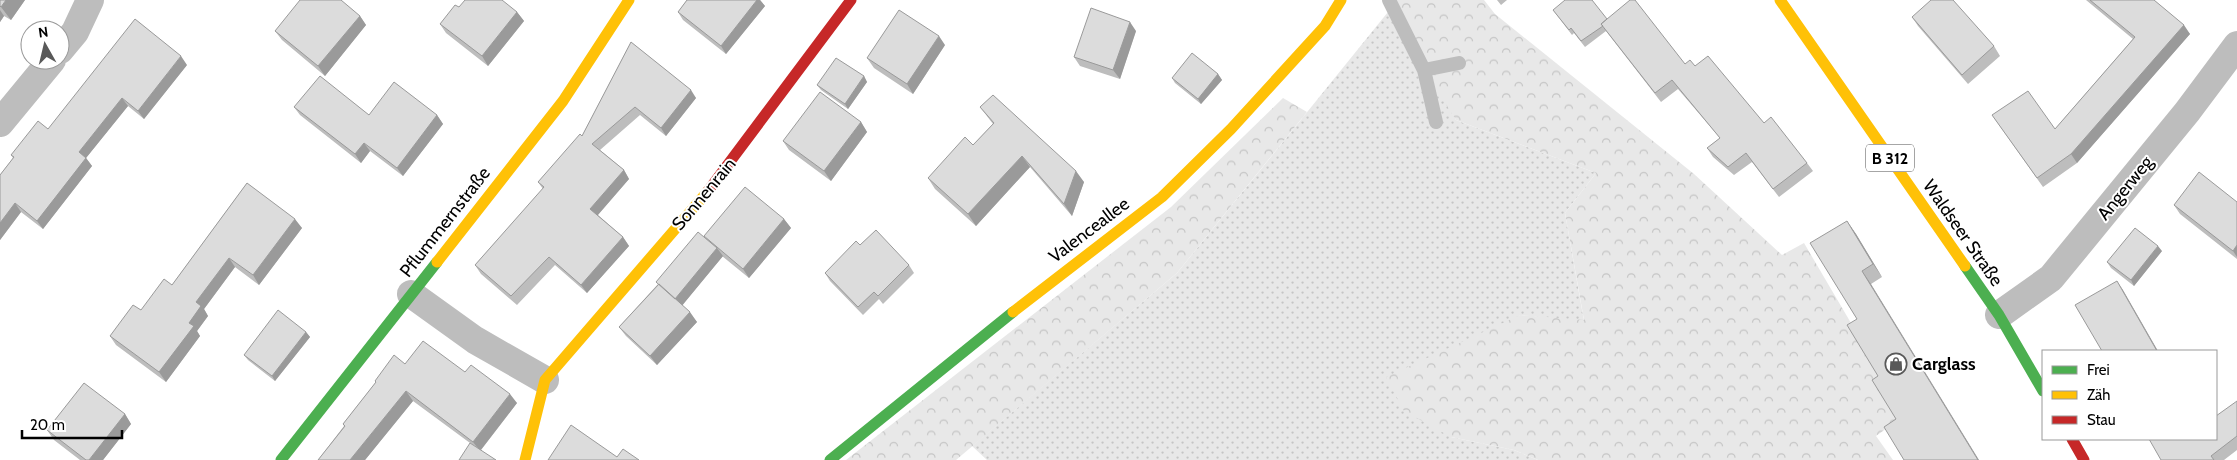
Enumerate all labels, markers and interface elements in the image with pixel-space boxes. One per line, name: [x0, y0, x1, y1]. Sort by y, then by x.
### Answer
north arrow: [20, 20, 70, 70]
text: N: [37, 23, 49, 42]
road number: B 312: [1866, 144, 1914, 172]
street label: Angerweg: [2092, 151, 2158, 225]
street label: Sonnenrain: [667, 153, 741, 235]
street label: Pflummernstraße: [395, 163, 495, 281]
street label: Waldseer Straße: [1918, 176, 2008, 290]
street label: Valenceallee: [1044, 193, 1134, 267]
legend: [2042, 350, 2217, 440]
shop icon: Carglass: [1884, 352, 1908, 376]
place label: Carglass: [1912, 353, 1976, 375]
text: Frei: [2087, 361, 2110, 379]
text: Zäh: [2087, 386, 2110, 404]
scale bar: [22, 408, 122, 440]
text: Stau: [2087, 411, 2116, 429]
text: 20 m: [30, 416, 65, 434]

